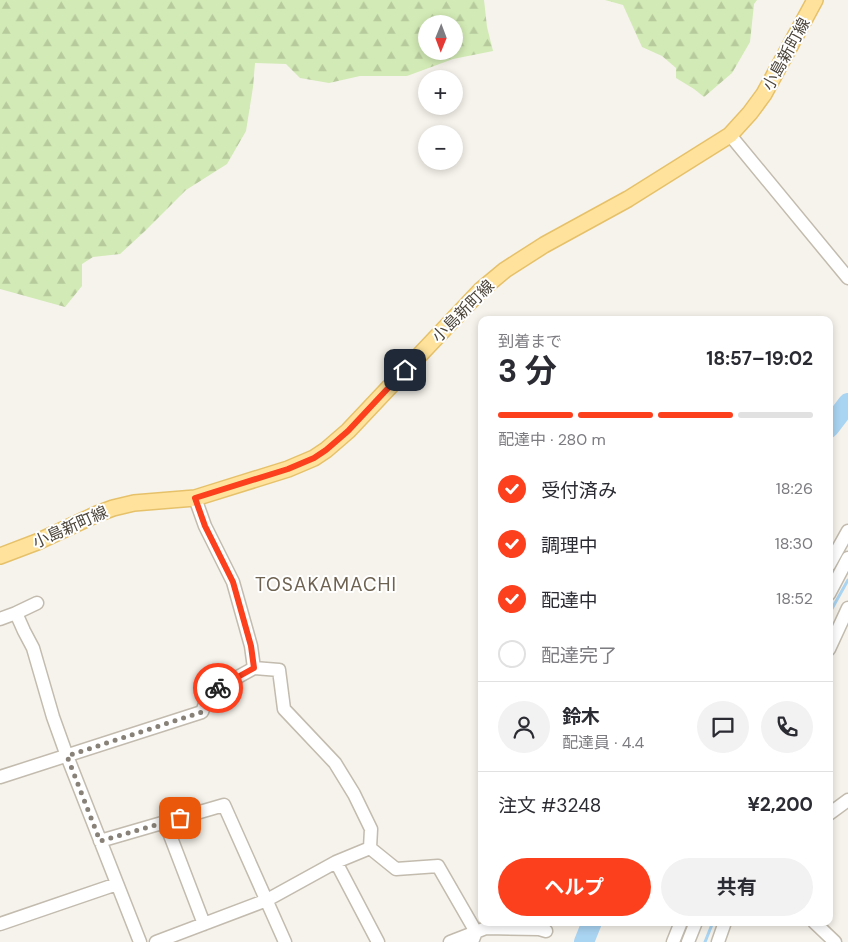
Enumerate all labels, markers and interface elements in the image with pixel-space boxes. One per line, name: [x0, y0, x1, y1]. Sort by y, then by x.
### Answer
street label: 小島新町線: [757, 14, 815, 94]
north arrow: [418, 15, 462, 60]
map controls: [418, 15, 463, 170]
button: +: [418, 70, 463, 115]
button: −: [418, 125, 463, 170]
street label: 小島新町線: [427, 275, 499, 347]
text: 到着まで: [498, 331, 562, 352]
text: 18:57–19:02: [706, 346, 813, 371]
pin: [384, 349, 426, 391]
text: 3 分: [498, 350, 557, 392]
icon: home: [391, 356, 419, 384]
text: 配達中 · 280 m: [498, 429, 606, 450]
icon: check: [498, 475, 526, 503]
text: 受付済み: [541, 478, 617, 503]
text: 18:26: [776, 478, 813, 499]
street label: 小島新町線: [29, 501, 111, 553]
icon: check: [498, 530, 526, 558]
text: 調理中: [541, 533, 598, 558]
text: 18:30: [775, 533, 813, 554]
district label: TOSAKAMACHI: [255, 572, 397, 597]
icon: check: [498, 585, 526, 613]
text: 配達中: [541, 588, 598, 613]
text: 18:52: [776, 588, 813, 609]
text: 配達完了: [541, 643, 617, 668]
courier: [193, 663, 243, 713]
icon: bike: [204, 674, 232, 702]
button: person: [498, 701, 550, 753]
button: chat: [697, 701, 749, 753]
button: phone: [761, 701, 813, 753]
text: 鈴木: [562, 704, 600, 729]
text: 配達員 · 4.4: [562, 732, 644, 753]
text: ¥2,200: [747, 792, 813, 817]
text: 注文 #3248: [498, 793, 601, 818]
pin: [159, 797, 201, 839]
icon: bag: [166, 804, 194, 832]
button: ヘルプ: [498, 858, 651, 916]
button: 共有: [661, 858, 813, 916]

